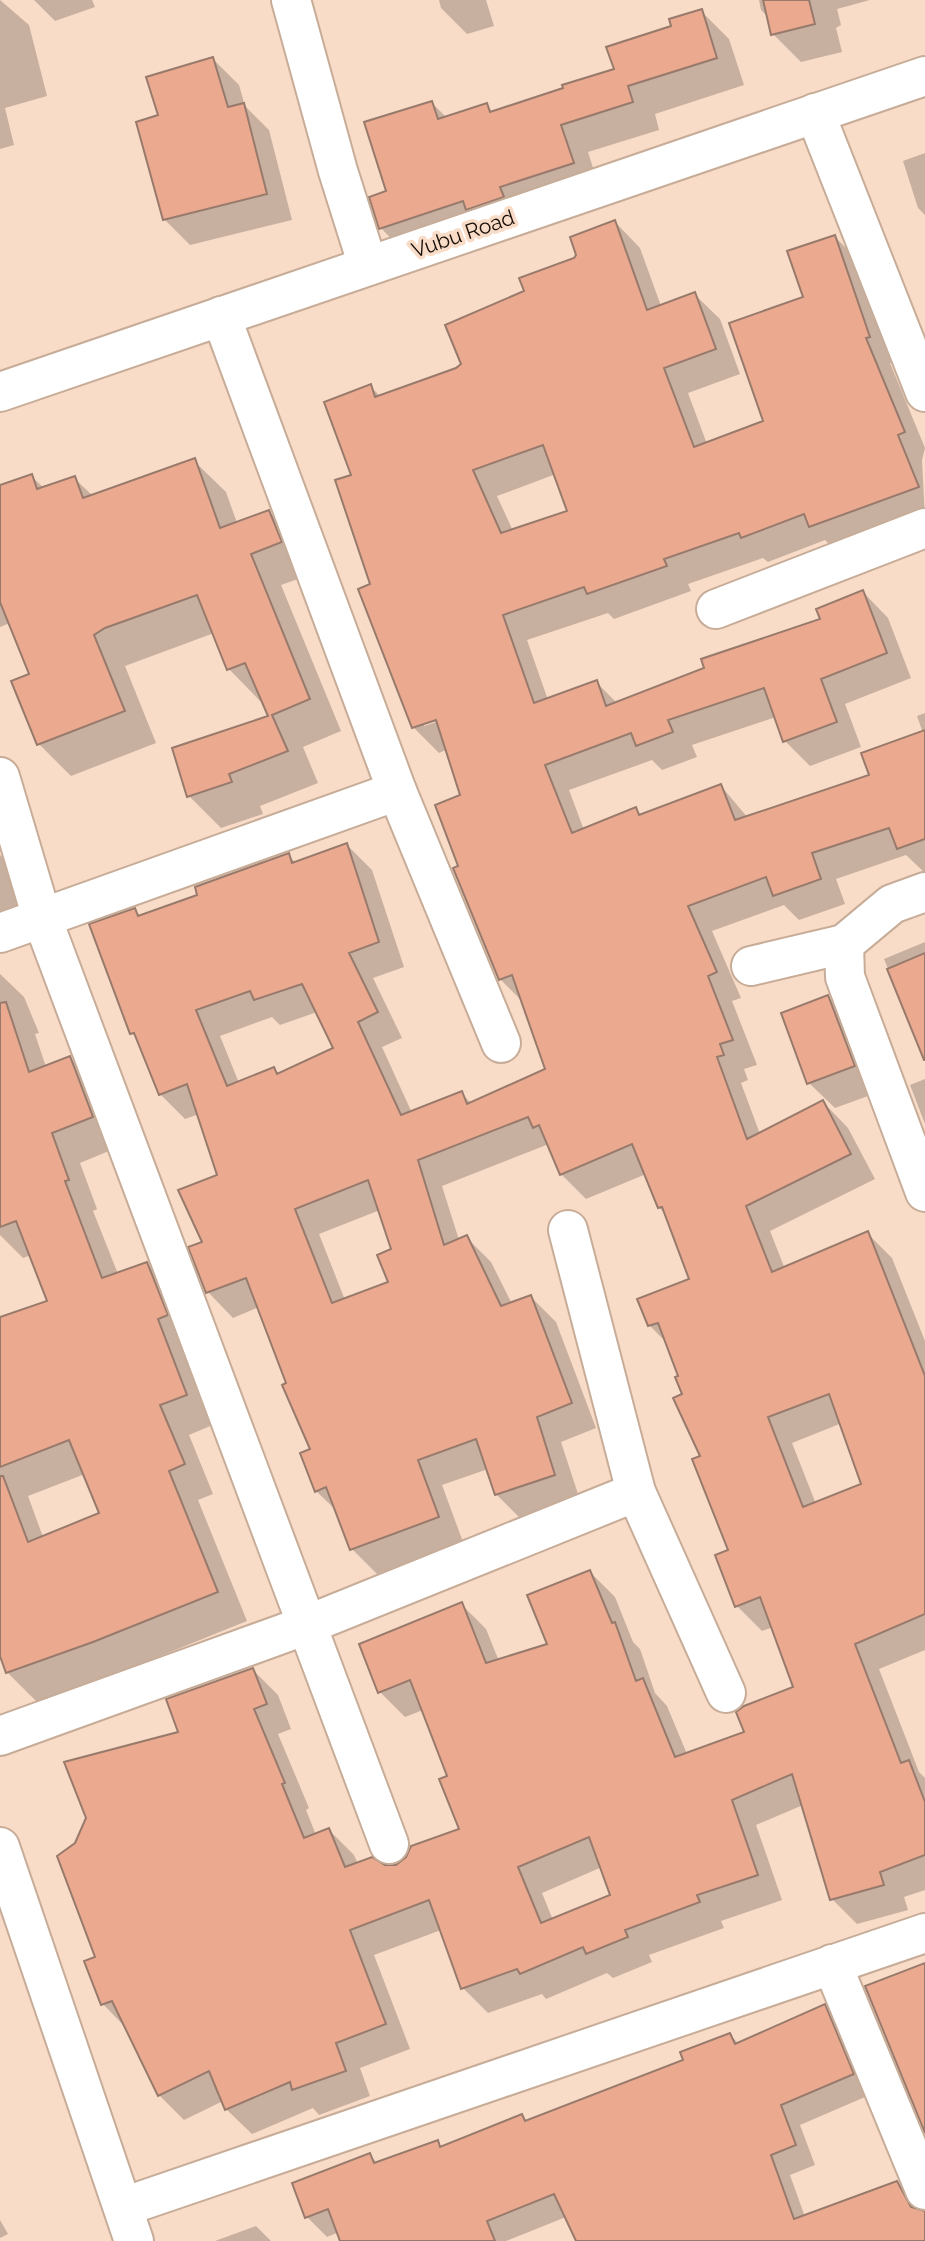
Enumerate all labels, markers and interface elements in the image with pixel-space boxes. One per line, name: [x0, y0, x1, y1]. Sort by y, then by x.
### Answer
street label: Vubu Road: [408, 204, 518, 263]

